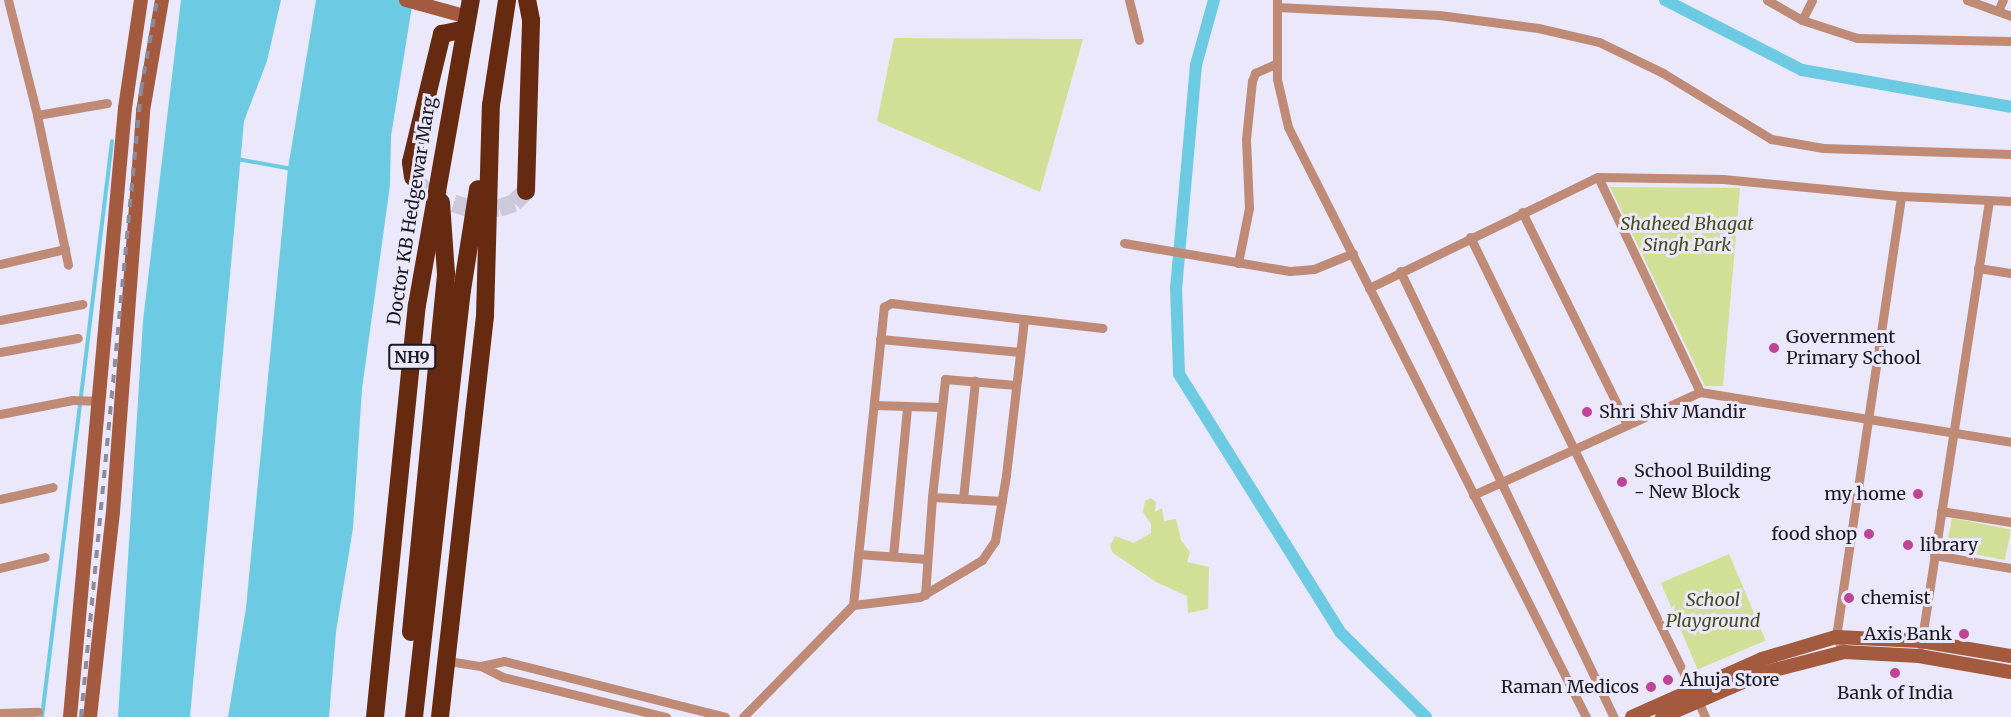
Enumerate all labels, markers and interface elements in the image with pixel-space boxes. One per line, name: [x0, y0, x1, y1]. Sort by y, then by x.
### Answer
street label: Doctor KB Hedgewar Marg: [383, 95, 441, 327]
park label: Shaheed Bhagat Singh Park: [1620, 214, 1754, 256]
place label: Government Primary School: [1786, 327, 1921, 370]
marker: Government Primary School: [1767, 341, 1781, 355]
road number: NH9: [388, 344, 436, 370]
place label: Shri Shiv Mandir: [1599, 401, 1746, 423]
marker: Shri Shiv Mandir: [1580, 405, 1594, 419]
place label: School Building - New Block: [1634, 461, 1771, 504]
marker: School Building - New Block: [1615, 475, 1629, 489]
place label: my home: [1824, 483, 1906, 505]
marker: my home: [1911, 487, 1925, 501]
place label: food shop: [1771, 523, 1857, 545]
marker: food shop: [1862, 527, 1876, 541]
place label: library: [1920, 534, 1978, 556]
marker: library: [1901, 538, 1915, 552]
place label: chemist: [1861, 587, 1931, 609]
park label: School Playground: [1666, 590, 1760, 632]
marker: chemist: [1842, 591, 1856, 605]
place label: Axis Bank: [1864, 623, 1952, 645]
marker: Axis Bank: [1957, 627, 1971, 641]
marker: Bank of India: [1888, 666, 1902, 680]
place label: Ahuja Store: [1680, 669, 1779, 691]
marker: Ahuja Store: [1661, 673, 1675, 687]
place label: Raman Medicos: [1501, 676, 1639, 698]
marker: Raman Medicos: [1644, 680, 1658, 694]
place label: Bank of India: [1837, 682, 1953, 704]

